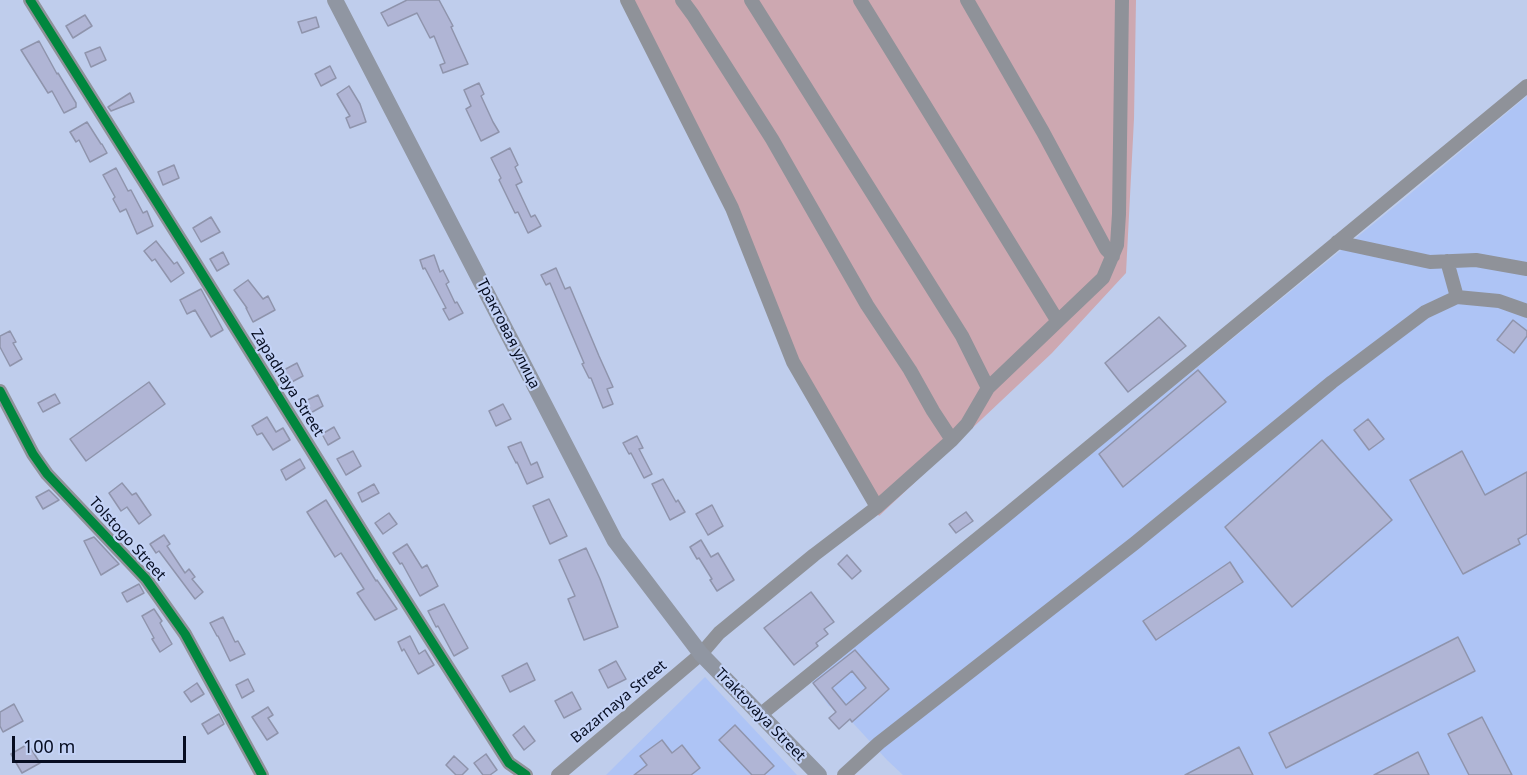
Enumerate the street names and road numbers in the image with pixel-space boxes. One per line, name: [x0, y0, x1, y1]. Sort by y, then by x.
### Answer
street label: Трактовая улица: [473, 276, 543, 392]
street label: Zapadnaya Street: [247, 326, 327, 440]
street label: Tolstogo Street: [85, 494, 169, 584]
street label: Bazarnaya Street: [567, 657, 671, 747]
street label: Traktovaya Street: [711, 665, 809, 765]

